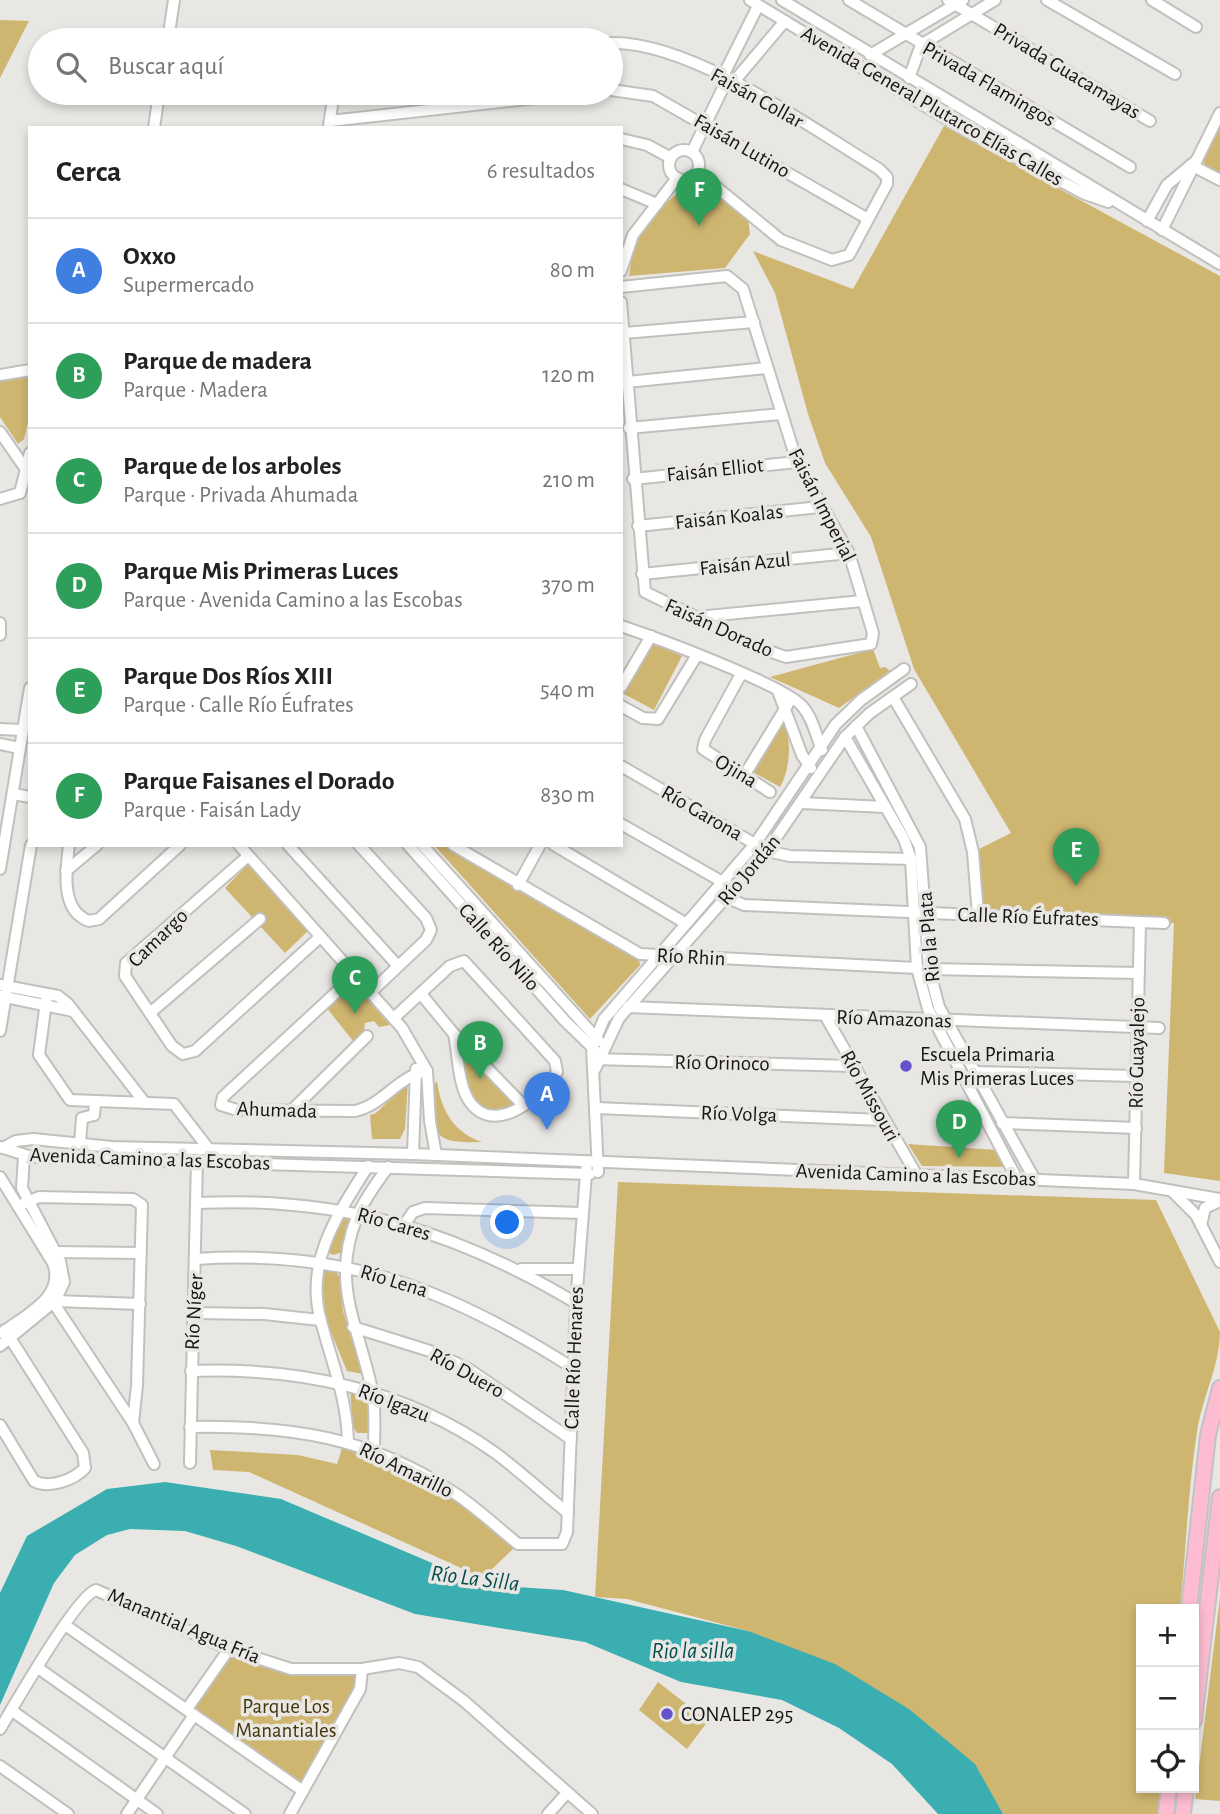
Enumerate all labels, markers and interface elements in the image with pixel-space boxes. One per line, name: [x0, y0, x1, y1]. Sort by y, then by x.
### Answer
street label: Privada Guacamayas: [990, 19, 1144, 123]
street label: Avenida General Plutarco Elías Calles: [797, 22, 1067, 190]
search box: [28, 28, 623, 105]
street label: Privada Flamingos: [919, 38, 1059, 130]
icon: search: [52, 48, 90, 86]
text: Buscar aquí: [108, 53, 224, 79]
street label: Faisán Collar: [707, 64, 807, 132]
street label: Faisán Lutino: [690, 110, 794, 182]
text: Cerca: [56, 157, 121, 187]
text: 6 resultados: [487, 160, 595, 183]
pin: F: [676, 168, 722, 226]
text: Oxxo: [123, 243, 176, 269]
text: A: [72, 259, 86, 282]
text: 80 m: [550, 259, 595, 282]
text: Supermercado: [123, 274, 254, 297]
text: Parque de madera: [123, 348, 312, 374]
text: B: [72, 364, 86, 387]
text: 120 m: [542, 364, 595, 387]
text: Parque · Madera: [123, 379, 268, 402]
street label: Faisán Imperial: [784, 445, 860, 565]
text: Parque de los arboles: [123, 453, 342, 479]
street label: Faisán Elliot: [665, 454, 765, 486]
text: C: [73, 469, 85, 492]
text: 210 m: [542, 469, 595, 492]
text: Parque · Privada Ahumada: [123, 484, 358, 507]
street label: Faisán Koalas: [674, 501, 784, 533]
street label: Faisán Azul: [698, 549, 792, 579]
text: Parque Mis Primeras Luces: [123, 558, 398, 584]
text: D: [71, 574, 87, 597]
text: 370 m: [542, 574, 595, 597]
text: Parque · Avenida Camino a las Escobas: [123, 589, 463, 612]
street label: Faisán Dorado: [662, 595, 776, 661]
text: Parque Dos Ríos XIII: [123, 663, 333, 689]
text: E: [73, 679, 85, 702]
text: 540 m: [540, 679, 595, 702]
text: Parque · Calle Río Éufrates: [123, 694, 354, 717]
street label: Ojina: [711, 750, 761, 792]
text: Parque Faisanes el Dorado: [123, 768, 395, 794]
street label: Río Garona: [658, 781, 746, 845]
text: F: [74, 784, 84, 807]
text: 830 m: [540, 784, 595, 807]
text: Parque · Faisán Lady: [123, 799, 301, 822]
pin: E: [1053, 828, 1099, 886]
street label: Río Jordán: [714, 831, 784, 909]
street label: Rio la Plata: [915, 890, 943, 983]
street label: Calle Río Nilo: [455, 899, 543, 995]
street label: Calle Río Éufrates: [957, 902, 1099, 930]
street label: Camargo: [124, 905, 192, 971]
street label: Río Rhin: [656, 945, 726, 969]
pin: C: [332, 956, 378, 1014]
street label: Río Guayalejo: [1126, 997, 1148, 1109]
street label: Río Amazonas: [836, 1006, 952, 1032]
pin: B: [457, 1021, 503, 1079]
place label: Escuela Primaria Mis Primeras Luces: [920, 1044, 1074, 1089]
street label: Río Missouri: [836, 1047, 904, 1145]
street label: Río Orinoco: [674, 1052, 770, 1074]
marker: Escuela Primaria Mis Primeras Luces: [898, 1058, 914, 1074]
pin: A: [524, 1072, 570, 1130]
street label: Ahumada: [236, 1098, 318, 1122]
pin: D: [936, 1100, 982, 1158]
street label: Río Volga: [700, 1102, 778, 1126]
street label: Avenida Camino a las Escobas: [29, 1144, 271, 1174]
street label: Avenida Camino a las Escobas: [795, 1160, 1037, 1190]
street label: Río Cares: [355, 1204, 433, 1244]
your location: [490, 1205, 524, 1239]
street label: Río Lena: [358, 1261, 430, 1301]
street label: Río Níger: [182, 1273, 207, 1351]
street label: Calle Río Henares: [561, 1286, 587, 1430]
street label: Río Duero: [426, 1344, 508, 1402]
street label: Río Igazu: [355, 1380, 433, 1426]
street label: Río Amarillo: [356, 1438, 456, 1502]
water label: Río La Silla: [429, 1562, 521, 1596]
street label: Manantial Agua Fría: [105, 1584, 264, 1668]
map controls: [1136, 1604, 1199, 1793]
button: +: [1136, 1604, 1199, 1667]
water label: Rio la silla: [652, 1640, 734, 1663]
button: −: [1136, 1667, 1199, 1730]
park label: Parque Los Manantiales: [235, 1696, 337, 1741]
place label: CONALEP 295: [681, 1704, 793, 1725]
marker: CONALEP 295: [659, 1706, 675, 1722]
button: locate: [1136, 1730, 1199, 1793]

